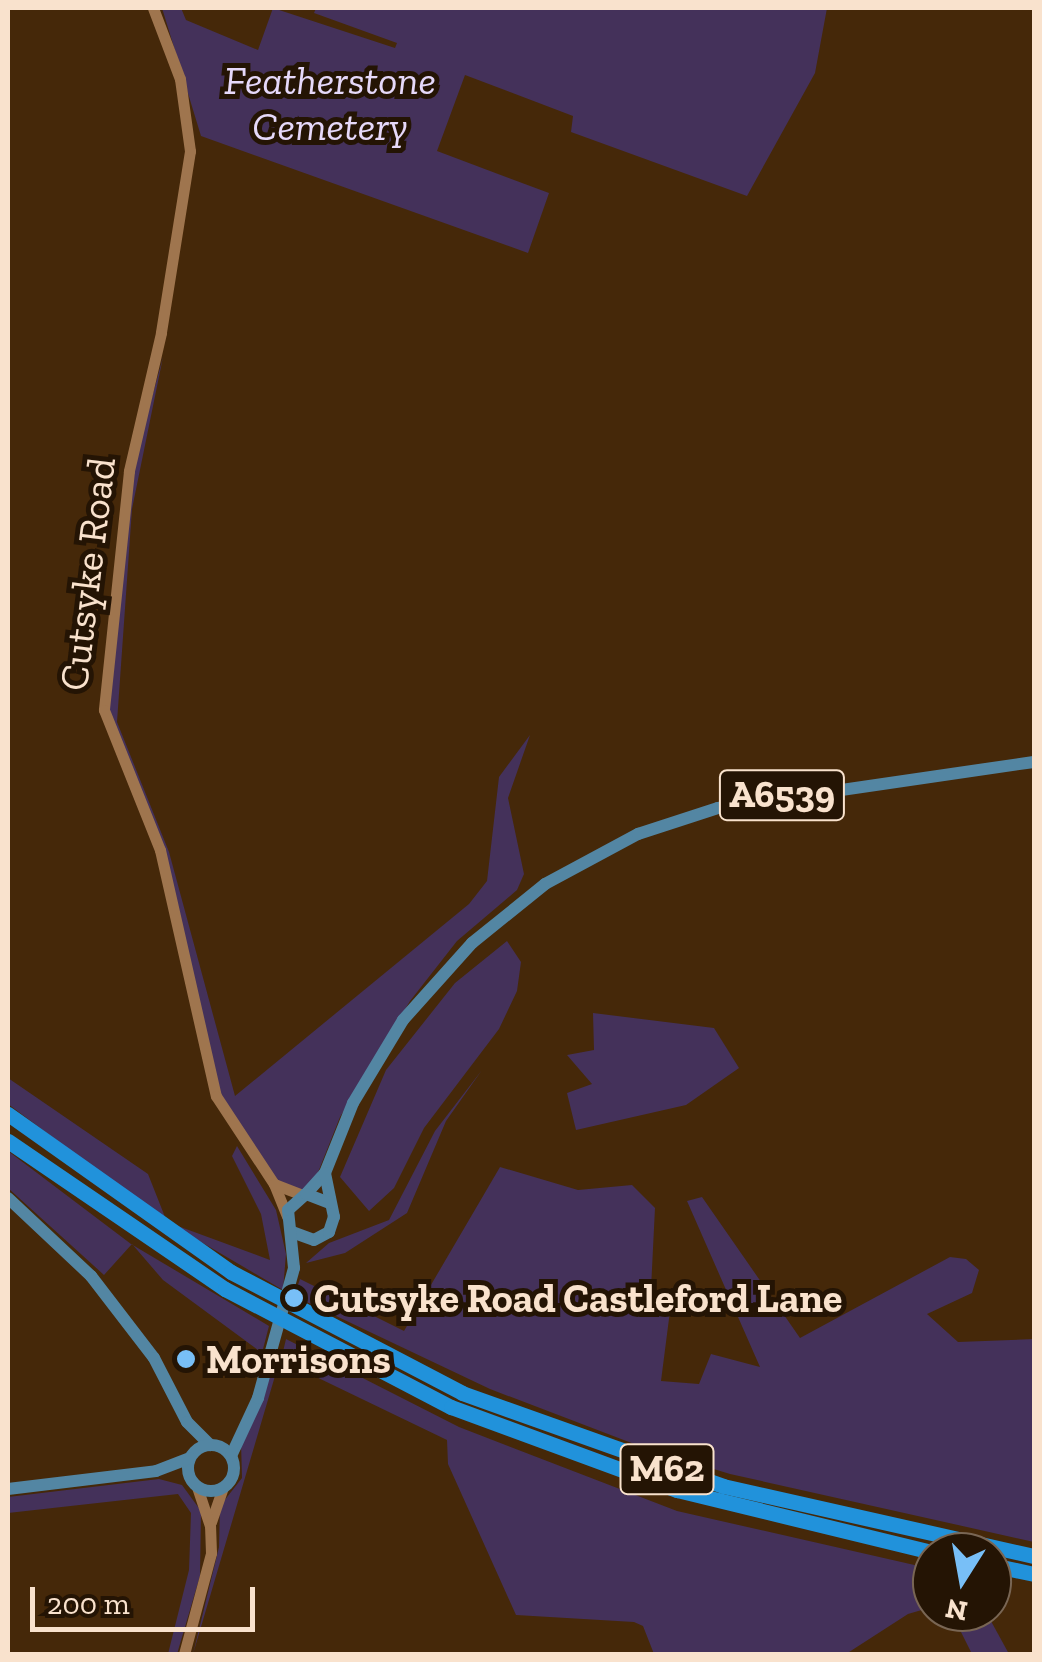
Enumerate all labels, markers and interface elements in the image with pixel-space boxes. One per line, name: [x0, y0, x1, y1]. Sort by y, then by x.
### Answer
park label: Featherstone Cemetery: [224, 56, 436, 150]
street label: Cutsyke Road: [49, 455, 125, 693]
road number: A6539: [717, 762, 847, 828]
place label: Cutsyke Road Castleford Lane: [314, 1274, 842, 1322]
marker: Cutsyke Road Castleford Lane: [283, 1287, 305, 1309]
place label: Morrisons: [206, 1335, 391, 1383]
marker: Morrisons: [175, 1348, 197, 1370]
road number: M62: [620, 1436, 714, 1502]
north arrow: [912, 1532, 1012, 1632]
scale bar: [35, 1567, 260, 1629]
text: 200 m: [47, 1586, 130, 1622]
text: N: [943, 1592, 970, 1628]

